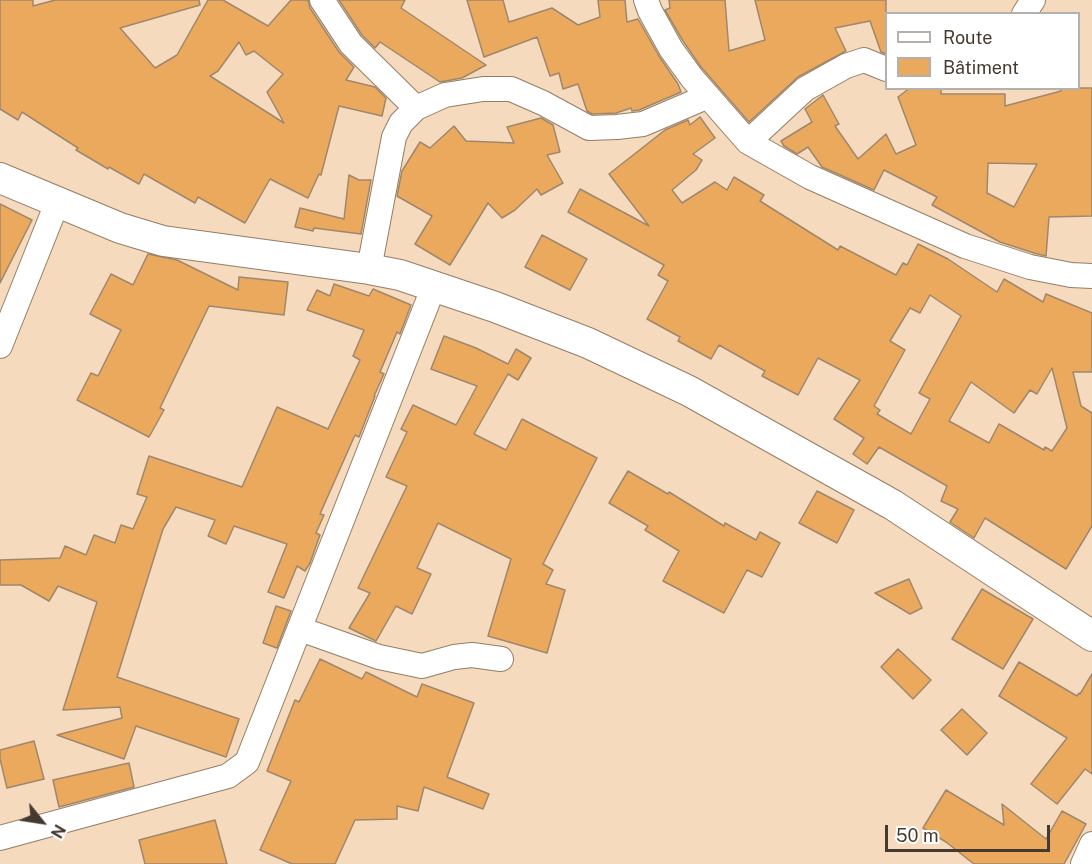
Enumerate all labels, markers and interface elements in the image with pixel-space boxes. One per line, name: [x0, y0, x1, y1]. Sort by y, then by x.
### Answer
legend: [885, 12, 1080, 90]
text: Route: [943, 27, 992, 48]
text: Bâtiment: [943, 57, 1019, 78]
north arrow: [12, 792, 72, 852]
scale bar: [888, 813, 1053, 851]
text: N: [47, 821, 69, 841]
text: 50 m: [896, 825, 939, 846]

